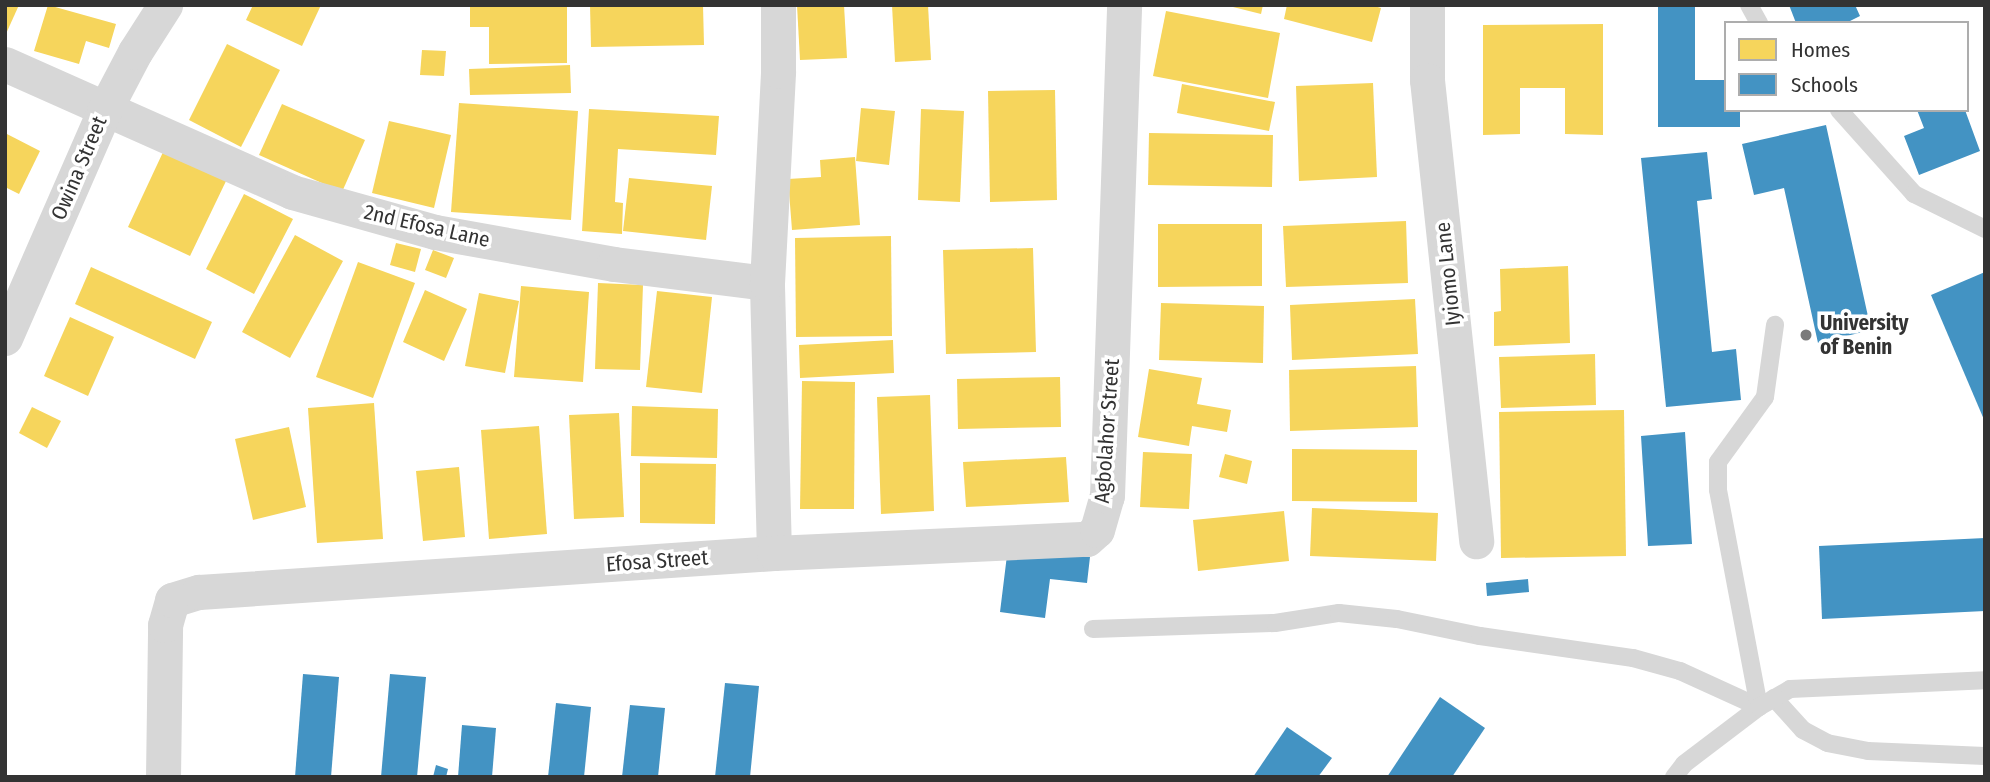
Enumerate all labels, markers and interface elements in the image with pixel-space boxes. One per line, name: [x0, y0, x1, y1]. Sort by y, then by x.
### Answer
legend: [1724, 21, 1969, 112]
text: Homes: [1791, 37, 1850, 63]
text: Schools: [1791, 72, 1858, 98]
street label: Owina Street: [46, 112, 112, 224]
street label: 2nd Efosa Lane: [362, 199, 492, 253]
street label: Iyiomo Lane: [1430, 221, 1466, 327]
place label: University of Benin: [1820, 310, 1909, 360]
marker: University of Benin: [1798, 327, 1814, 343]
street label: Agbolahor Street: [1089, 358, 1125, 504]
street label: Efosa Street: [605, 545, 709, 577]

